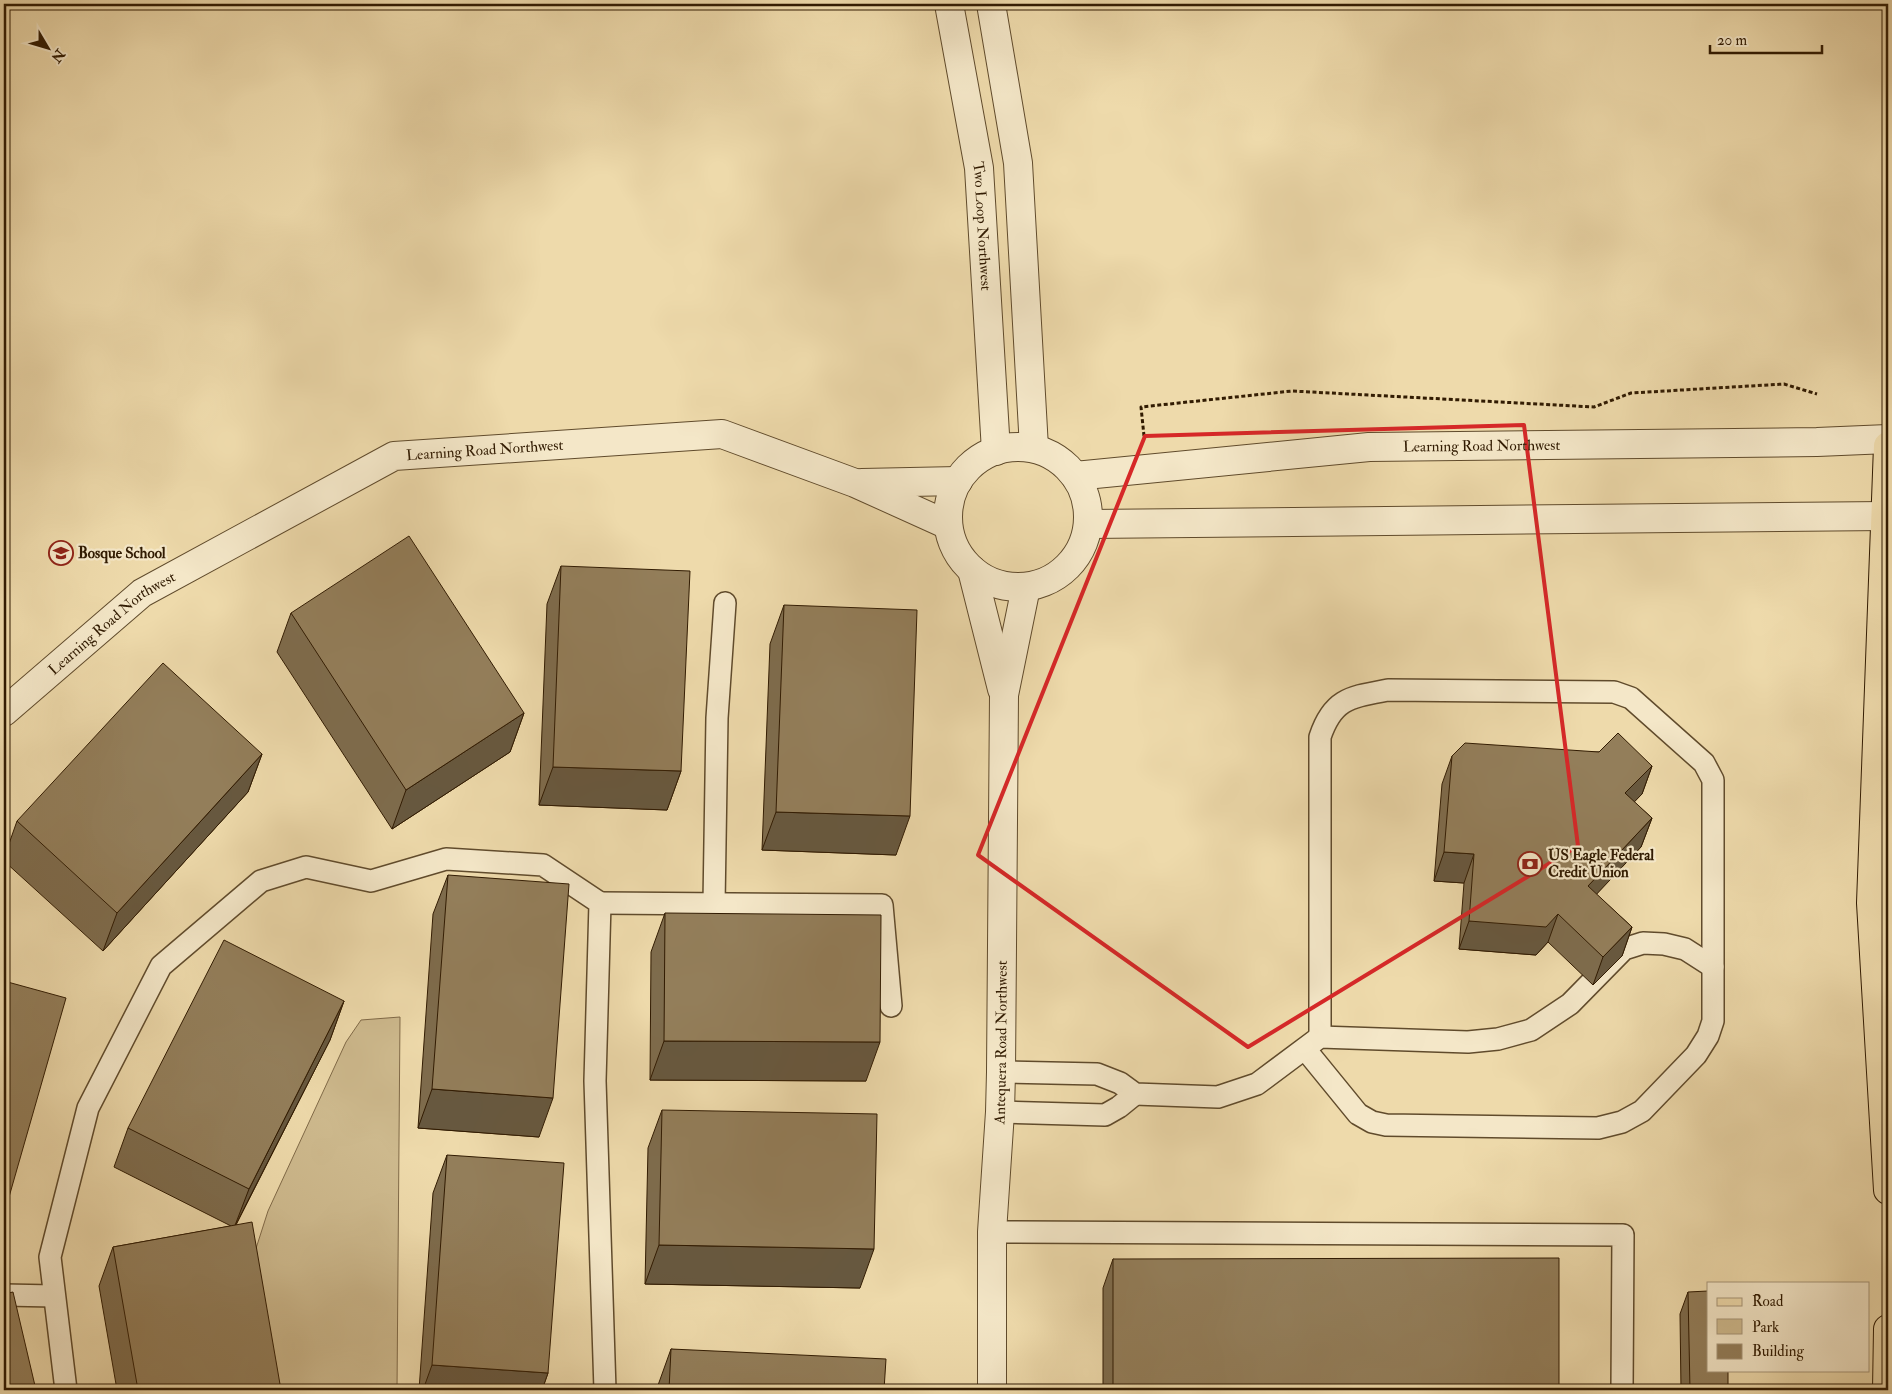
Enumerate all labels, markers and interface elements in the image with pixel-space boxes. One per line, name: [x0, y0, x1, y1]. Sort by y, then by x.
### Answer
north arrow: [22, 22, 72, 72]
scale bar: [1710, 22, 1822, 54]
text: 20 m: [1717, 31, 1747, 50]
text: N: [47, 45, 69, 66]
street label: Two Loop Northwest: [969, 160, 996, 291]
street label: Learning Road Northwest: [406, 435, 564, 465]
street label: Learning Road Northwest: [1403, 435, 1561, 456]
school or university icon: Bosque School: [48, 540, 74, 566]
place label: Bosque School: [78, 544, 166, 564]
street label: Learning Road Northwest: [44, 567, 179, 679]
place label: US Eagle Federal Credit Union: [1548, 846, 1654, 882]
bank icon: US Eagle Federal Credit Union: [1517, 851, 1543, 877]
street label: Antequera Road Northwest: [990, 960, 1011, 1126]
legend: [1707, 1282, 1870, 1372]
text: Road: [1752, 1292, 1784, 1311]
text: Park: [1752, 1318, 1779, 1337]
text: Building: [1752, 1342, 1804, 1361]

